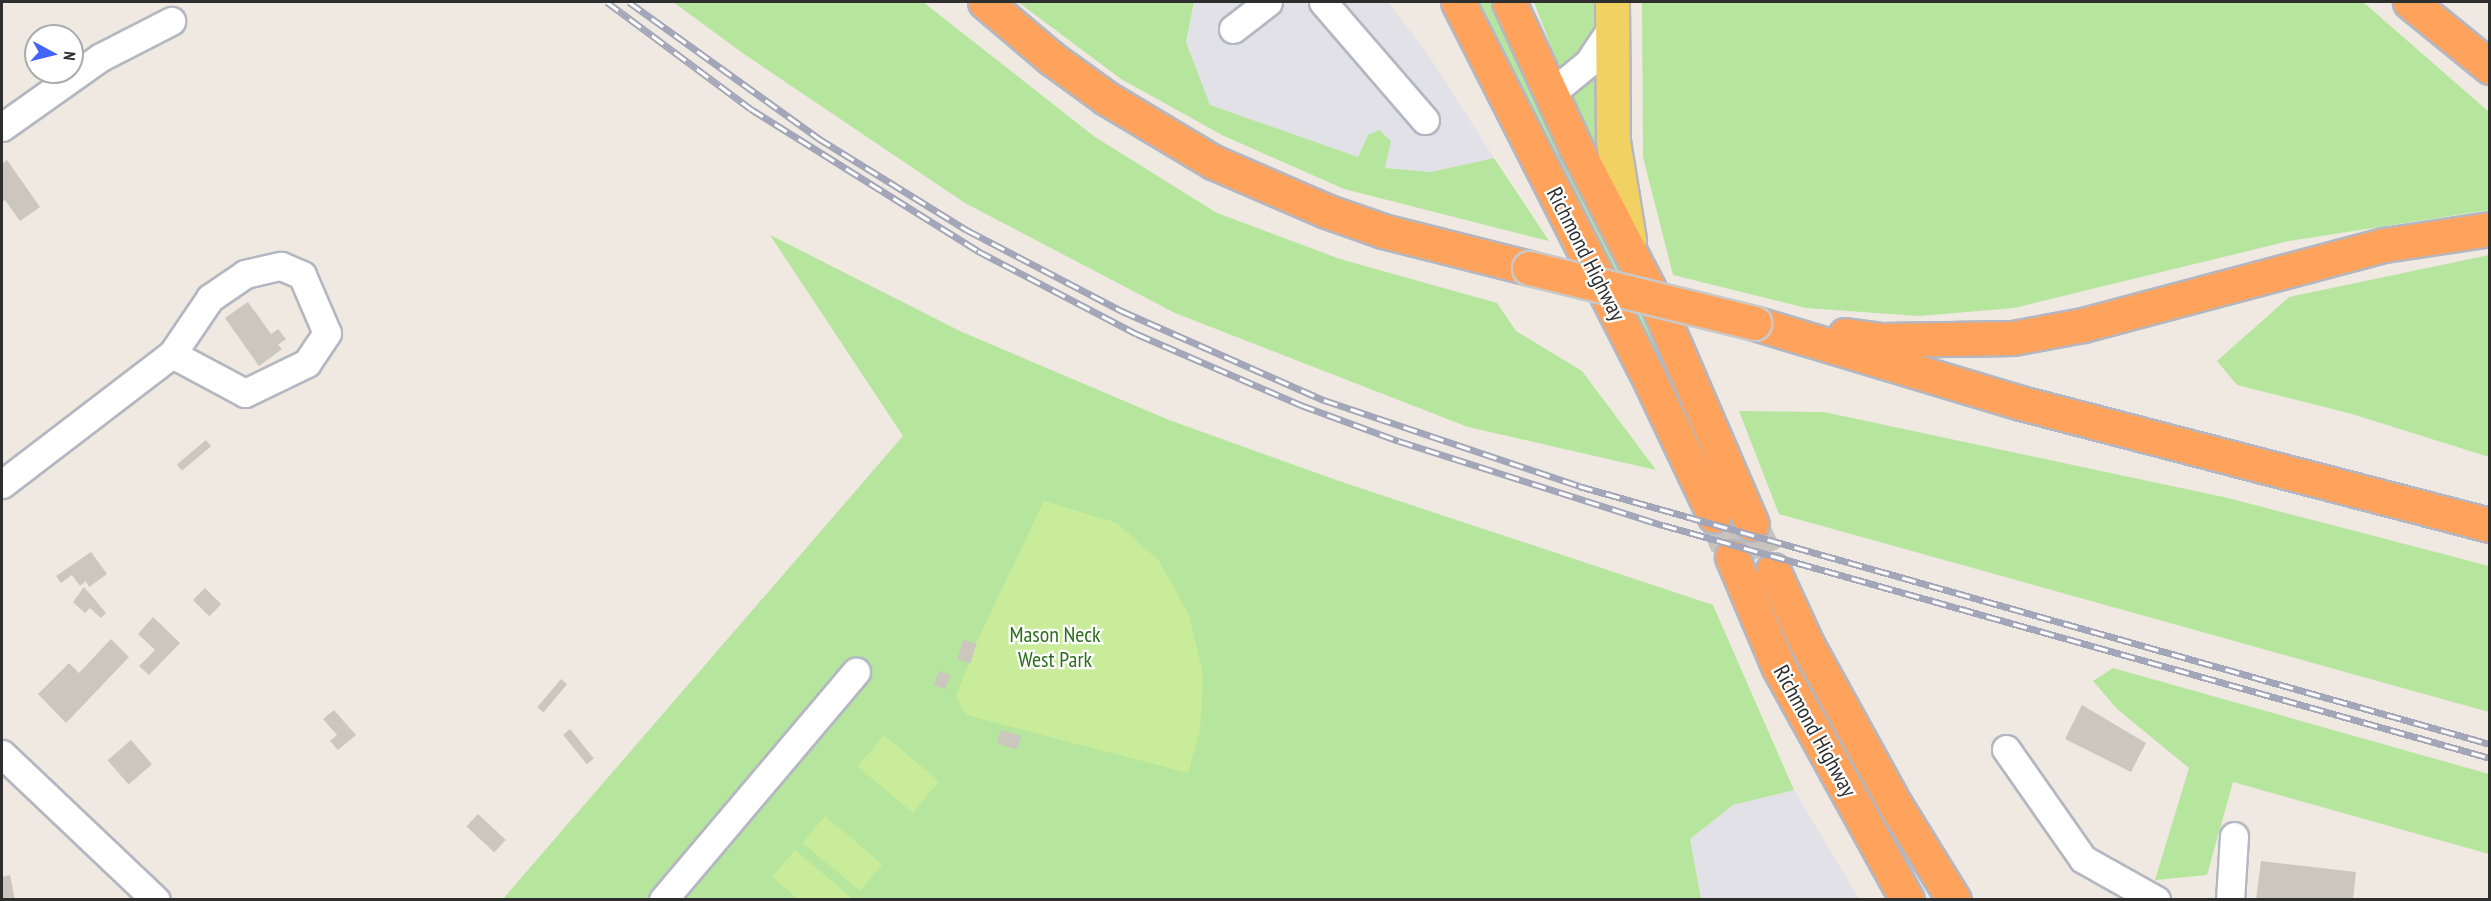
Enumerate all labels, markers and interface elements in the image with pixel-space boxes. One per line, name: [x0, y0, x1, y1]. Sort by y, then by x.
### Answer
north arrow: [24, 24, 84, 84]
text: N: [59, 50, 80, 61]
street label: Richmond Highway: [1541, 183, 1631, 325]
park label: Mason Neck West Park: [1009, 621, 1101, 672]
street label: Richmond Highway: [1768, 661, 1862, 801]

